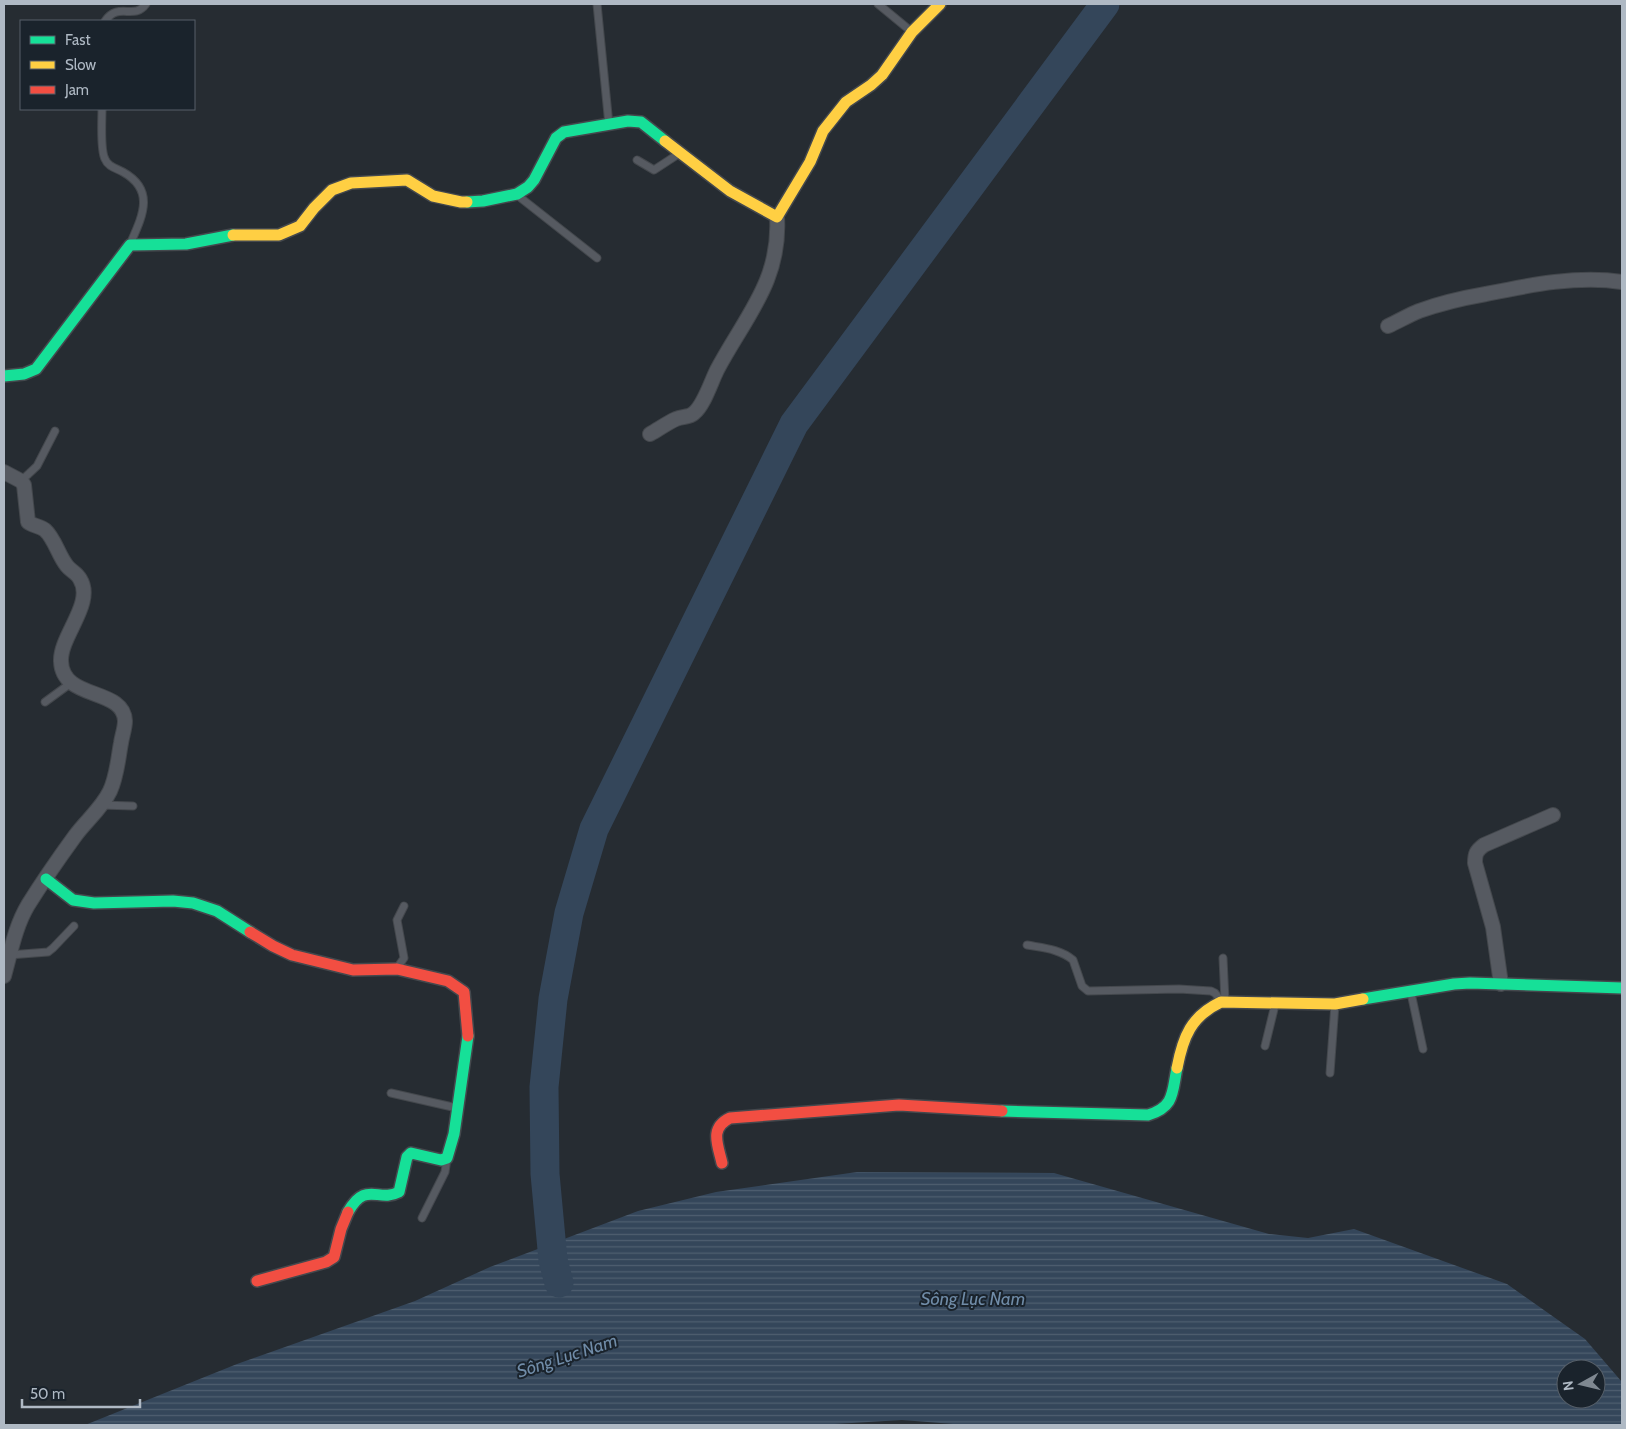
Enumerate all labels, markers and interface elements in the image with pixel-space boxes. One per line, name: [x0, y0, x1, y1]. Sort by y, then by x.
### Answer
legend: [20, 20, 195, 110]
text: Fast: [65, 31, 90, 49]
text: Slow: [65, 56, 96, 74]
text: Jam: [64, 81, 89, 99]
water label: Sông Lục Nam: [921, 1288, 1025, 1310]
water label: Sông Lục Nam: [514, 1329, 620, 1383]
north arrow: [1556, 1359, 1606, 1409]
scale bar: [22, 1376, 140, 1408]
text: N: [1559, 1380, 1578, 1392]
text: 50 m: [30, 1385, 65, 1403]

